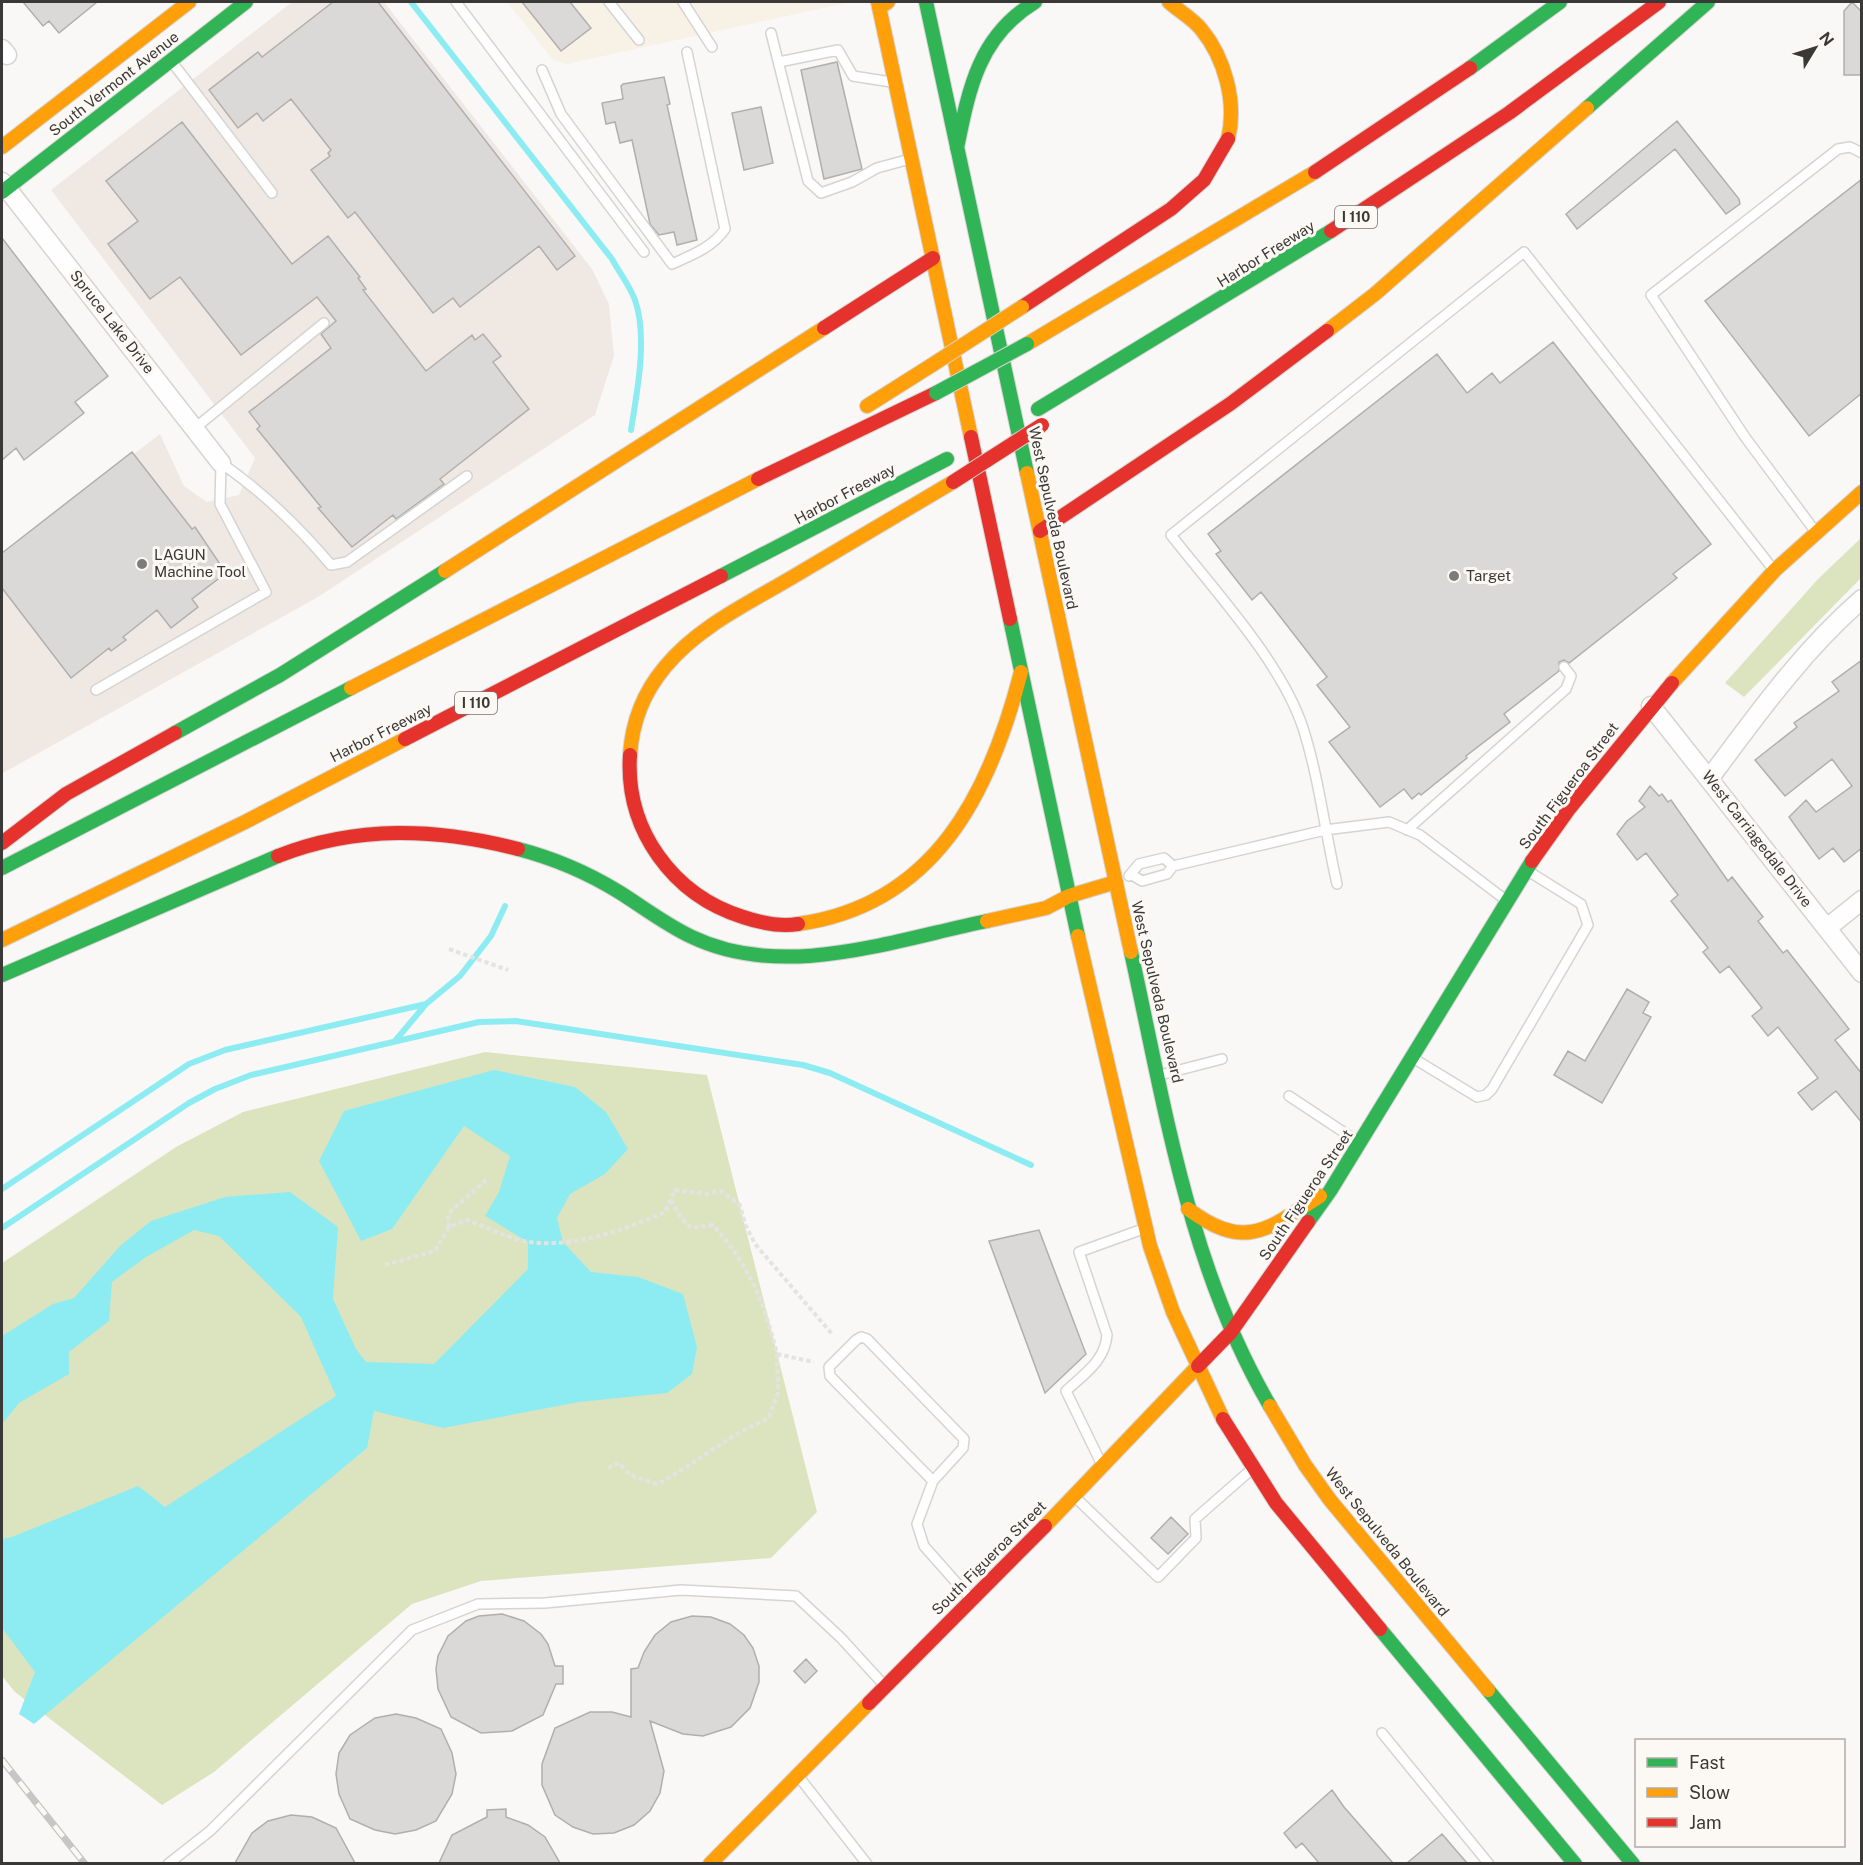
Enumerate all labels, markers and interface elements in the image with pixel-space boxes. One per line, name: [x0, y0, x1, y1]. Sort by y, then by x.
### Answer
north arrow: [1785, 18, 1845, 78]
street label: South Vermont Avenue: [46, 28, 182, 139]
text: N: [1815, 28, 1838, 50]
road number: I 110: [1335, 206, 1377, 228]
street label: Harbor Freeway: [1214, 217, 1318, 290]
street label: Spruce Lake Drive: [67, 267, 158, 377]
street label: West Sepulveda Boulevard: [1026, 425, 1081, 611]
street label: Harbor Freeway: [791, 460, 898, 527]
place label: LAGUN Machine Tool: [154, 546, 246, 580]
marker: LAGUN Machine Tool: [135, 557, 149, 571]
place label: Target: [1466, 567, 1511, 584]
marker: Target: [1447, 569, 1461, 583]
road number: I 110: [455, 692, 497, 714]
street label: Harbor Freeway: [327, 700, 434, 765]
street label: South Figueroa Street: [1515, 719, 1622, 852]
street label: West Carriagedale Drive: [1699, 767, 1816, 910]
street label: West Sepulveda Boulevard: [1128, 899, 1187, 1085]
street label: South Figueroa Street: [1255, 1126, 1356, 1263]
street label: West Sepulveda Boulevard: [1322, 1464, 1453, 1620]
street label: South Figueroa Street: [928, 1497, 1049, 1618]
legend: [1635, 1739, 1845, 1847]
text: Fast: [1689, 1752, 1725, 1773]
text: Slow: [1689, 1782, 1730, 1803]
text: Jam: [1689, 1812, 1722, 1833]

